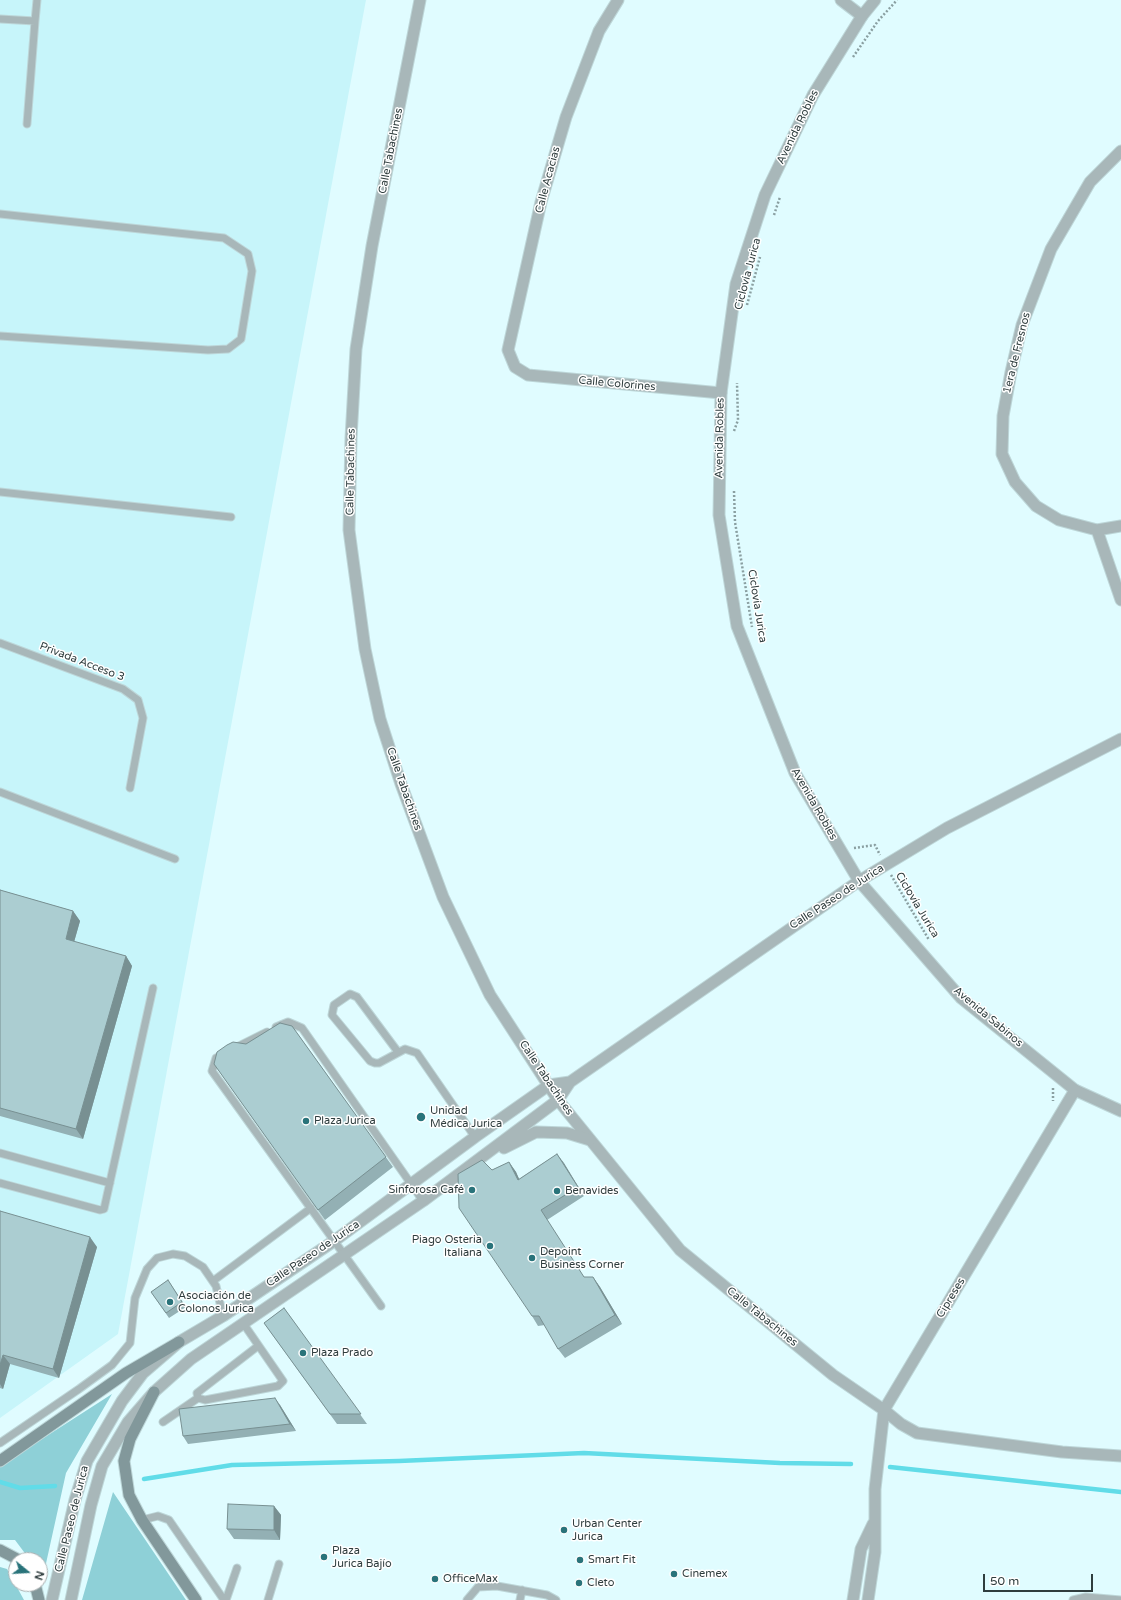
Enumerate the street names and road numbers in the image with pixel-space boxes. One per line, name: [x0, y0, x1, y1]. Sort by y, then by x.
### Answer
street label: Avenida Robles: [774, 88, 822, 166]
street label: Calle Tabachines: [376, 107, 406, 195]
street label: Calle Acacias: [533, 145, 563, 215]
street label: Ciclovía Jurica: [732, 237, 764, 311]
street label: 1era de Fresnos: [1001, 311, 1033, 395]
street label: Calle Colorines: [578, 374, 656, 394]
street label: Avenida Robles: [713, 397, 727, 479]
street label: Calle Tabachines: [344, 428, 358, 516]
street label: Ciclovía Jurica: [745, 568, 769, 644]
street label: Privada Acceso 3: [38, 640, 126, 684]
street label: Calle Tabachines: [384, 746, 424, 832]
street label: Avenida Robles: [788, 766, 840, 842]
street label: Calle Paseo de Jurica: [787, 862, 887, 932]
street label: Ciclovía Jurica: [892, 870, 942, 940]
street label: Avenida Sabinos: [951, 984, 1025, 1050]
street label: Calle Tabachines: [516, 1038, 576, 1118]
street label: Calle Paseo de Jurica: [264, 1218, 362, 1290]
street label: Cipreses: [934, 1276, 968, 1320]
street label: Calle Tabachines: [724, 1284, 800, 1350]
street label: Calle Paseo de Jurica: [52, 1464, 92, 1574]

